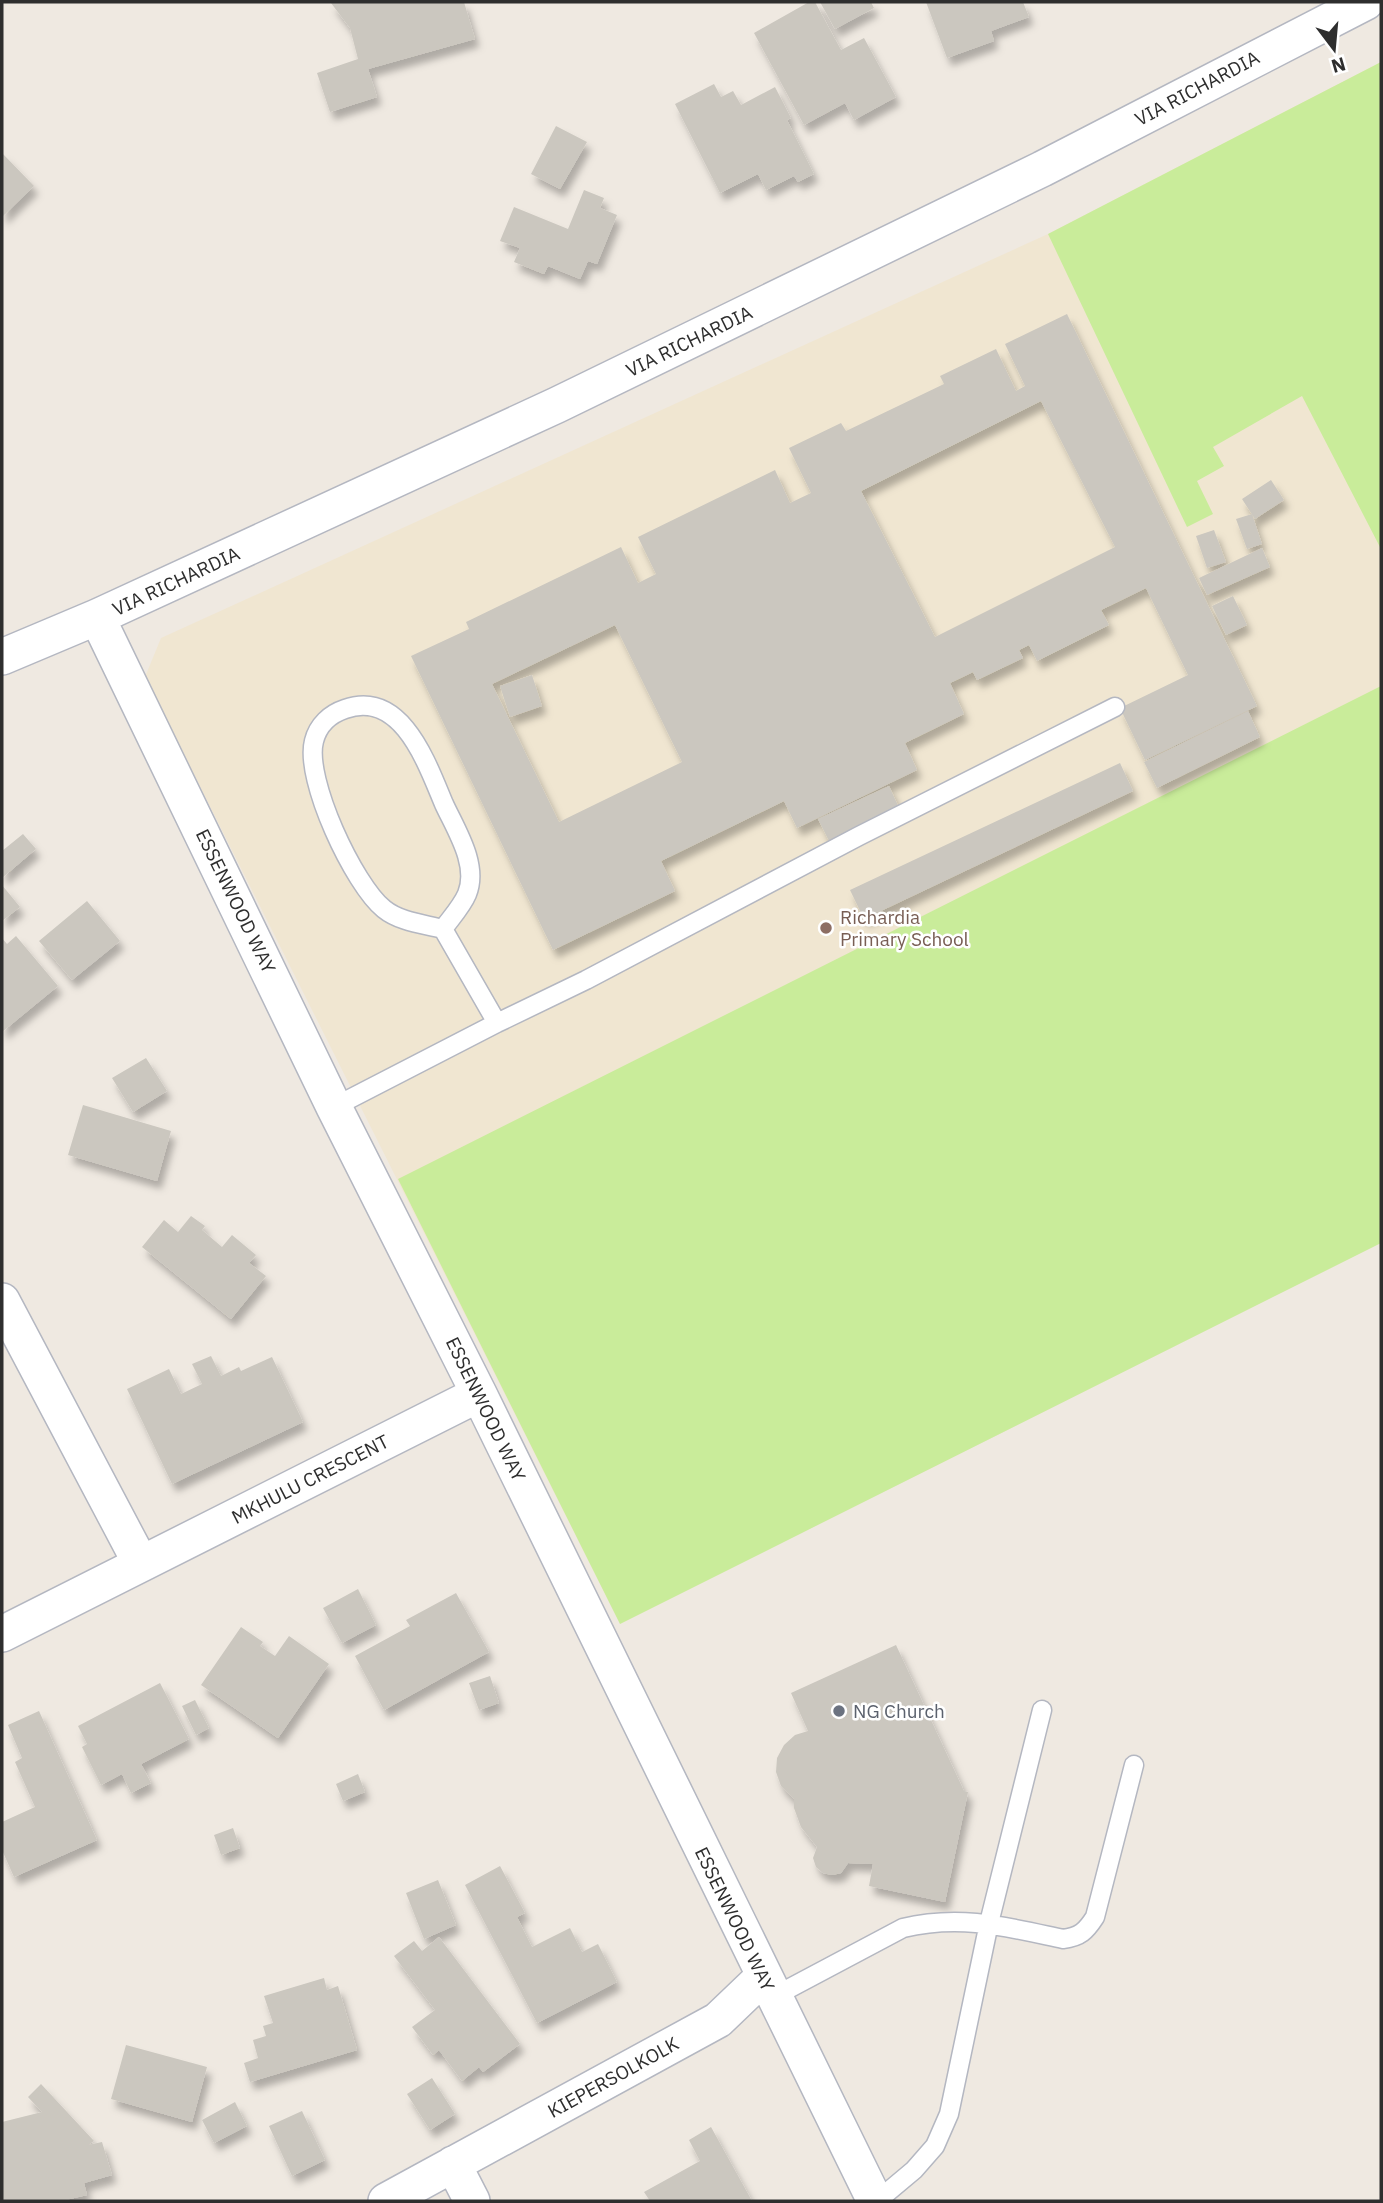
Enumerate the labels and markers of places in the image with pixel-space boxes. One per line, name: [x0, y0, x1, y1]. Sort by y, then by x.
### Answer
place label: Richardia Primary School: [840, 905, 969, 951]
marker: Richardia Primary School: [818, 920, 834, 936]
place label: NG Church: [853, 1699, 945, 1723]
marker: NG Church: [831, 1703, 847, 1719]

